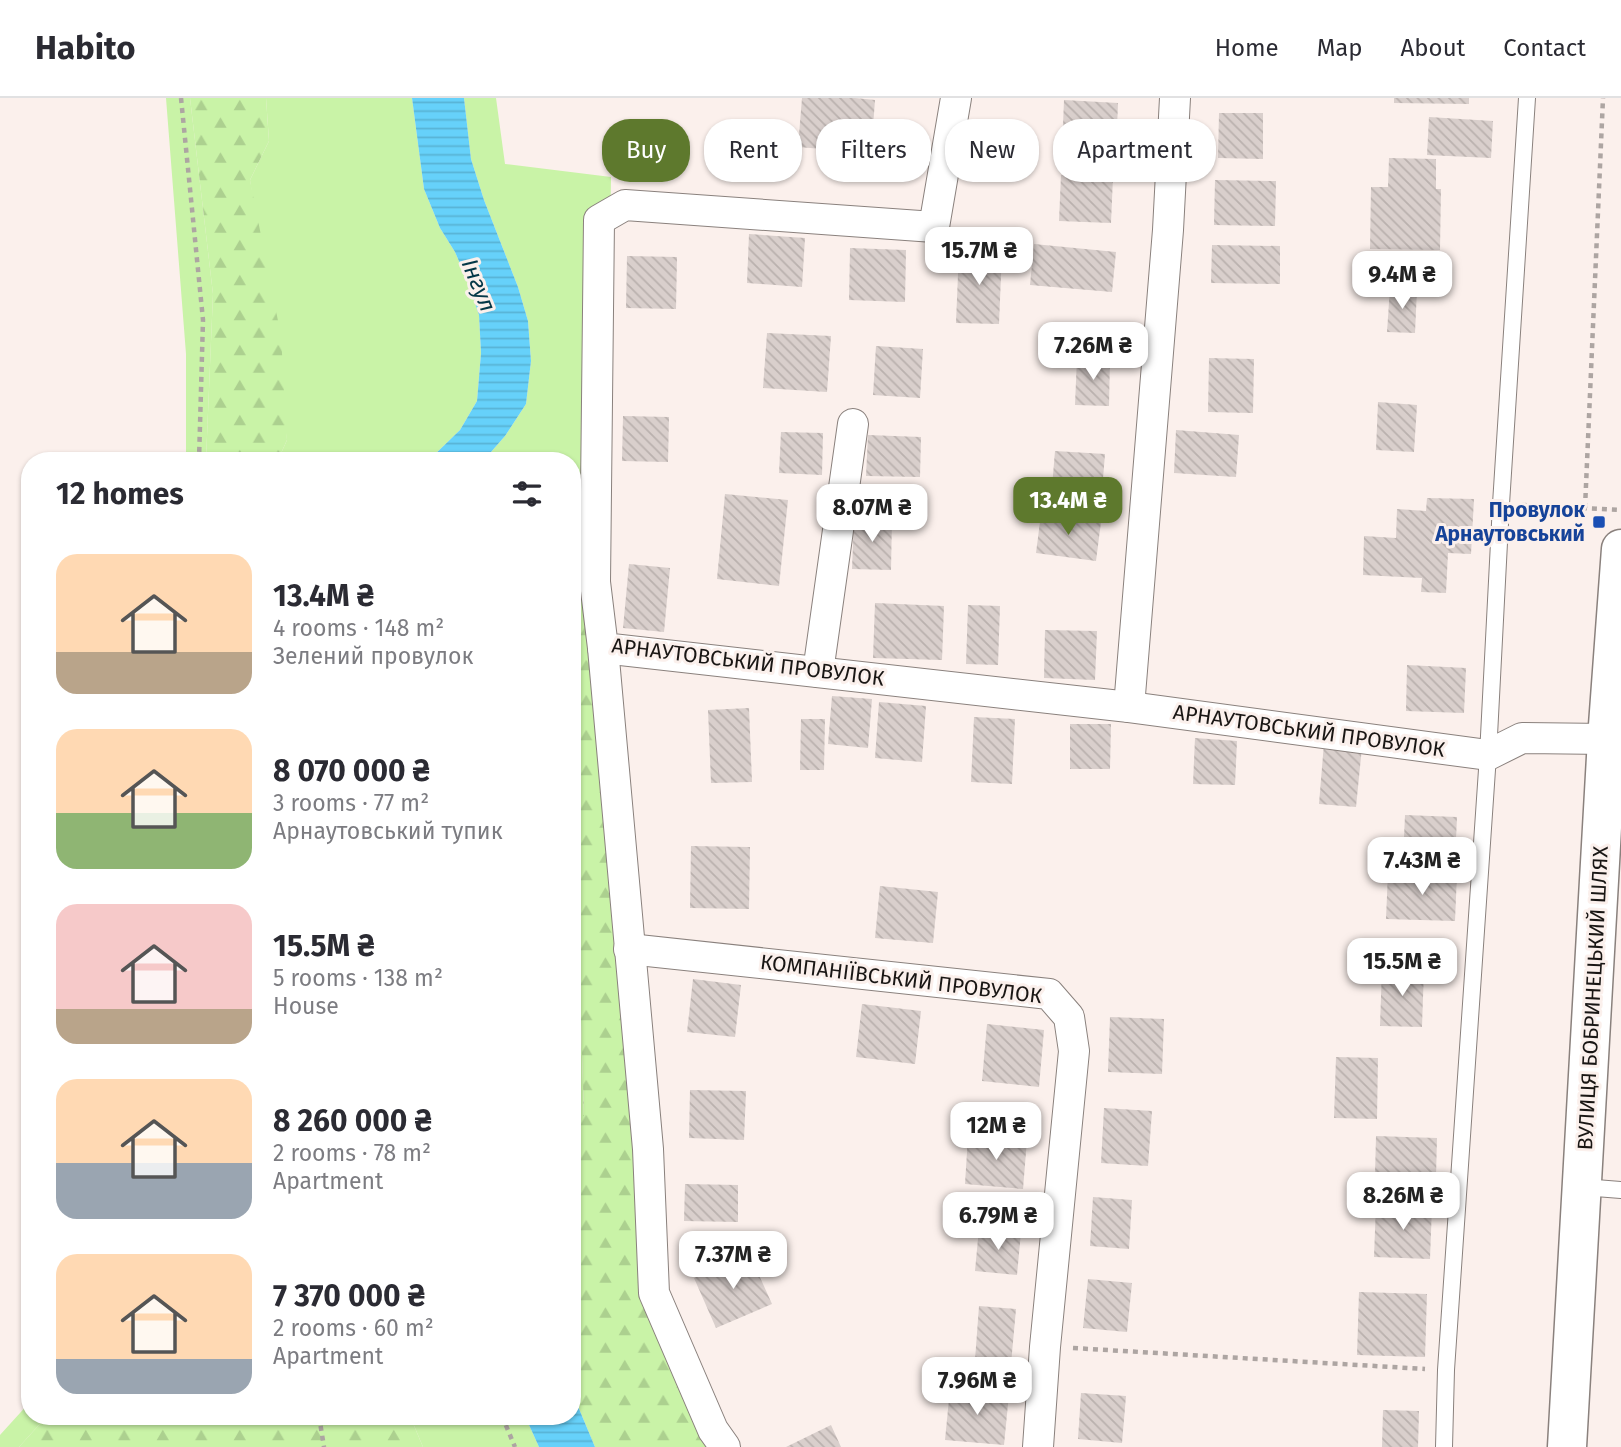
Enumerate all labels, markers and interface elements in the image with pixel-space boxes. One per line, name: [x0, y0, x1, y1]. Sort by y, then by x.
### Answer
text: Habito: [35, 28, 136, 68]
text: Home: [1215, 34, 1279, 62]
text: Map: [1317, 34, 1363, 62]
text: About: [1401, 34, 1465, 62]
text: Contact: [1503, 34, 1586, 62]
chip: Buy: [602, 119, 690, 182]
chip: Rent: [704, 119, 802, 182]
chip: Filters: [816, 119, 931, 182]
chip: New: [945, 119, 1039, 182]
chip: Apartment: [1053, 119, 1216, 182]
pin: 15.7M ₴: [914, 228, 1044, 287]
text: 15.7M ₴: [941, 236, 1017, 264]
pin: 9.4M ₴: [1345, 252, 1459, 311]
water label: Інгул: [456, 254, 502, 316]
text: 9.4M ₴: [1368, 260, 1436, 288]
pin: 7.26M ₴: [1028, 322, 1158, 382]
text: 7.26M ₴: [1054, 331, 1132, 359]
icon: filters: [508, 475, 546, 513]
text: 12 homes: [56, 476, 184, 512]
pin: 13.4M ₴: [1003, 478, 1133, 537]
pin: 8.07M ₴: [807, 484, 937, 544]
text: 13.4M ₴: [1029, 486, 1107, 514]
text: 8.07M ₴: [832, 493, 912, 521]
place label: Провулок Арнаутовський: [1434, 497, 1585, 547]
marker: Провулок Арнаутовський: [1591, 514, 1607, 530]
text: 13.4M ₴: [273, 578, 374, 614]
icon: home: [112, 582, 196, 666]
text: 4 rooms · 148 m²: [273, 614, 444, 642]
street label: АРНАУТОВСЬКИЙ ПРОВУЛОК: [610, 632, 886, 692]
text: Зелений провулок: [273, 642, 473, 670]
street label: АРНАУТОВСЬКИЙ ПРОВУЛОК: [1171, 699, 1447, 763]
text: 8 070 000 ₴: [273, 753, 430, 789]
icon: home: [112, 757, 196, 841]
text: 3 rooms · 77 m²: [273, 789, 429, 817]
text: Арнаутовський тупик: [273, 817, 503, 845]
pin: 7.43M ₴: [1357, 838, 1487, 897]
street label: ВУЛИЦЯ БОБРИНЕЦЬКИЙ ШЛЯХ: [1572, 845, 1614, 1151]
text: 7.43M ₴: [1383, 846, 1461, 874]
text: 15.5M ₴: [273, 928, 375, 964]
icon: home: [112, 932, 196, 1016]
pin: 15.5M ₴: [1337, 939, 1467, 998]
text: 15.5M ₴: [1363, 947, 1441, 975]
street label: КОМПАНІЇВСЬКИЙ ПРОВУЛОК: [759, 949, 1044, 1009]
text: 5 rooms · 138 m²: [273, 964, 443, 992]
text: House: [273, 992, 339, 1020]
pin: 12M ₴: [947, 1102, 1045, 1162]
text: 8 260 000 ₴: [273, 1103, 432, 1139]
icon: home: [112, 1107, 196, 1191]
text: 12M ₴: [966, 1111, 1026, 1139]
text: 2 rooms · 78 m²: [273, 1139, 431, 1167]
text: Apartment: [273, 1167, 383, 1195]
pin: 8.26M ₴: [1338, 1172, 1468, 1232]
text: 8.26M ₴: [1363, 1181, 1443, 1209]
pin: 6.79M ₴: [933, 1192, 1063, 1252]
text: 6.79M ₴: [959, 1201, 1037, 1229]
pin: 7.37M ₴: [668, 1232, 798, 1291]
text: 7.37M ₴: [695, 1240, 771, 1268]
text: 7 370 000 ₴: [273, 1278, 425, 1314]
icon: home: [112, 1282, 196, 1366]
text: 2 rooms · 60 m²: [273, 1314, 434, 1342]
text: Apartment: [273, 1342, 383, 1370]
pin: 7.96M ₴: [912, 1358, 1042, 1417]
text: 7.96M ₴: [938, 1366, 1016, 1394]

